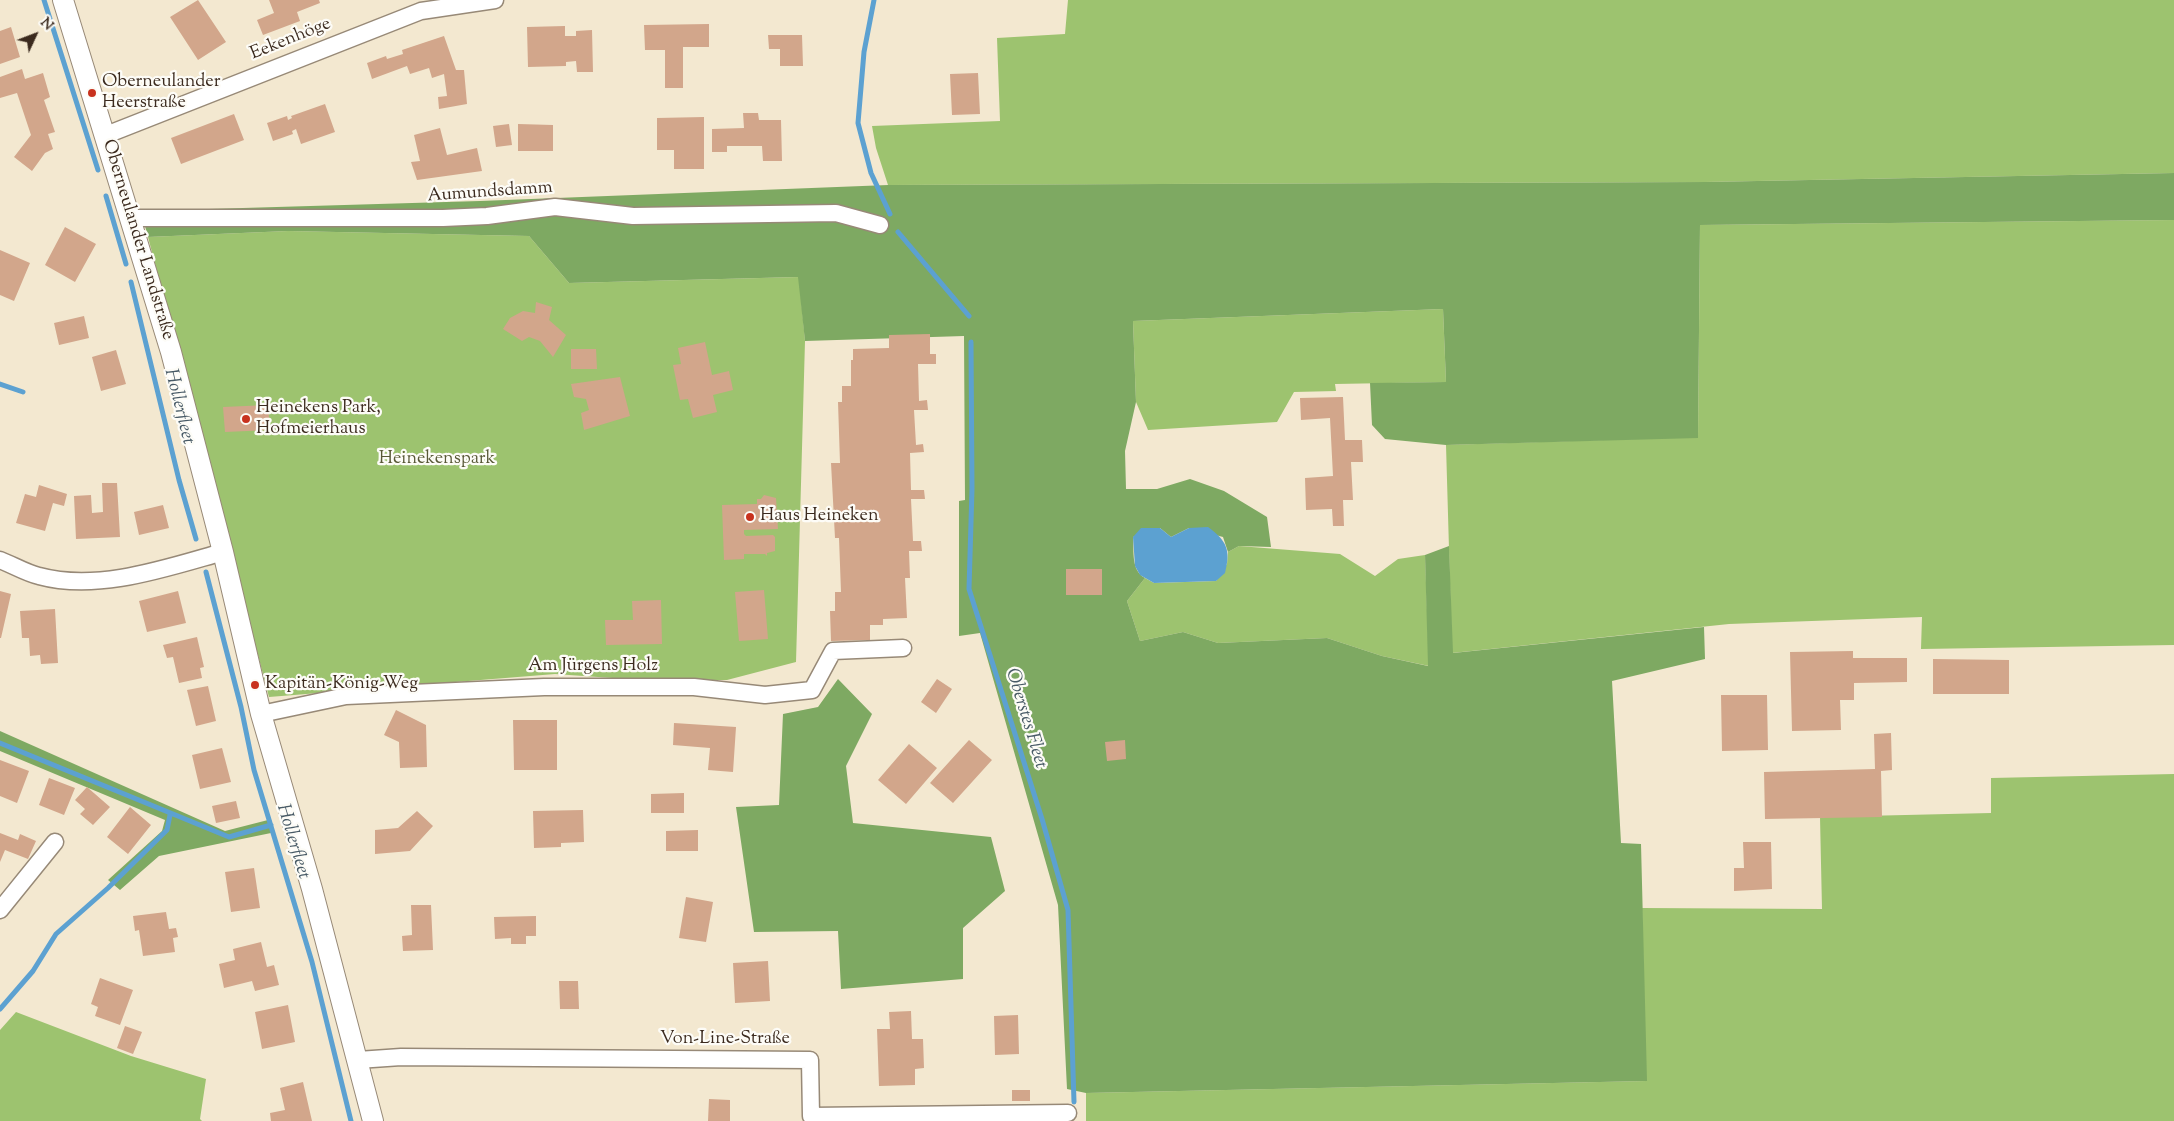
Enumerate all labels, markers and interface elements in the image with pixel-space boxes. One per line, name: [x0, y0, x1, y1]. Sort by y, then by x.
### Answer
north arrow: [10, 10, 60, 60]
text: N: [35, 14, 57, 36]
street label: Eekenhöge: [248, 14, 334, 66]
place label: Oberneulander Heerstraße: [102, 72, 220, 115]
marker: Oberneulander Heerstraße: [86, 87, 98, 99]
street label: Oberneulander Landstraße: [96, 137, 178, 343]
street label: Aumundsdamm: [427, 178, 553, 208]
water label: Hollerfleet: [158, 367, 198, 447]
place label: Heinekens Park, Hofmeierhaus: [256, 398, 381, 440]
marker: Heinekens Park, Hofmeierhaus: [240, 413, 252, 425]
park label: Heinekenspark: [379, 449, 495, 471]
place label: Haus Heineken: [760, 506, 879, 528]
marker: Haus Heineken: [744, 511, 756, 523]
street label: Am Jürgens Holz: [528, 656, 658, 678]
water label: Oberstes Fleet: [999, 666, 1051, 772]
place label: Kapitän-König-Weg: [265, 674, 418, 696]
marker: Kapitän-König-Weg: [249, 679, 261, 691]
water label: Hollerfleet: [270, 802, 314, 882]
street label: Von-Line-Straße: [660, 1029, 790, 1051]

